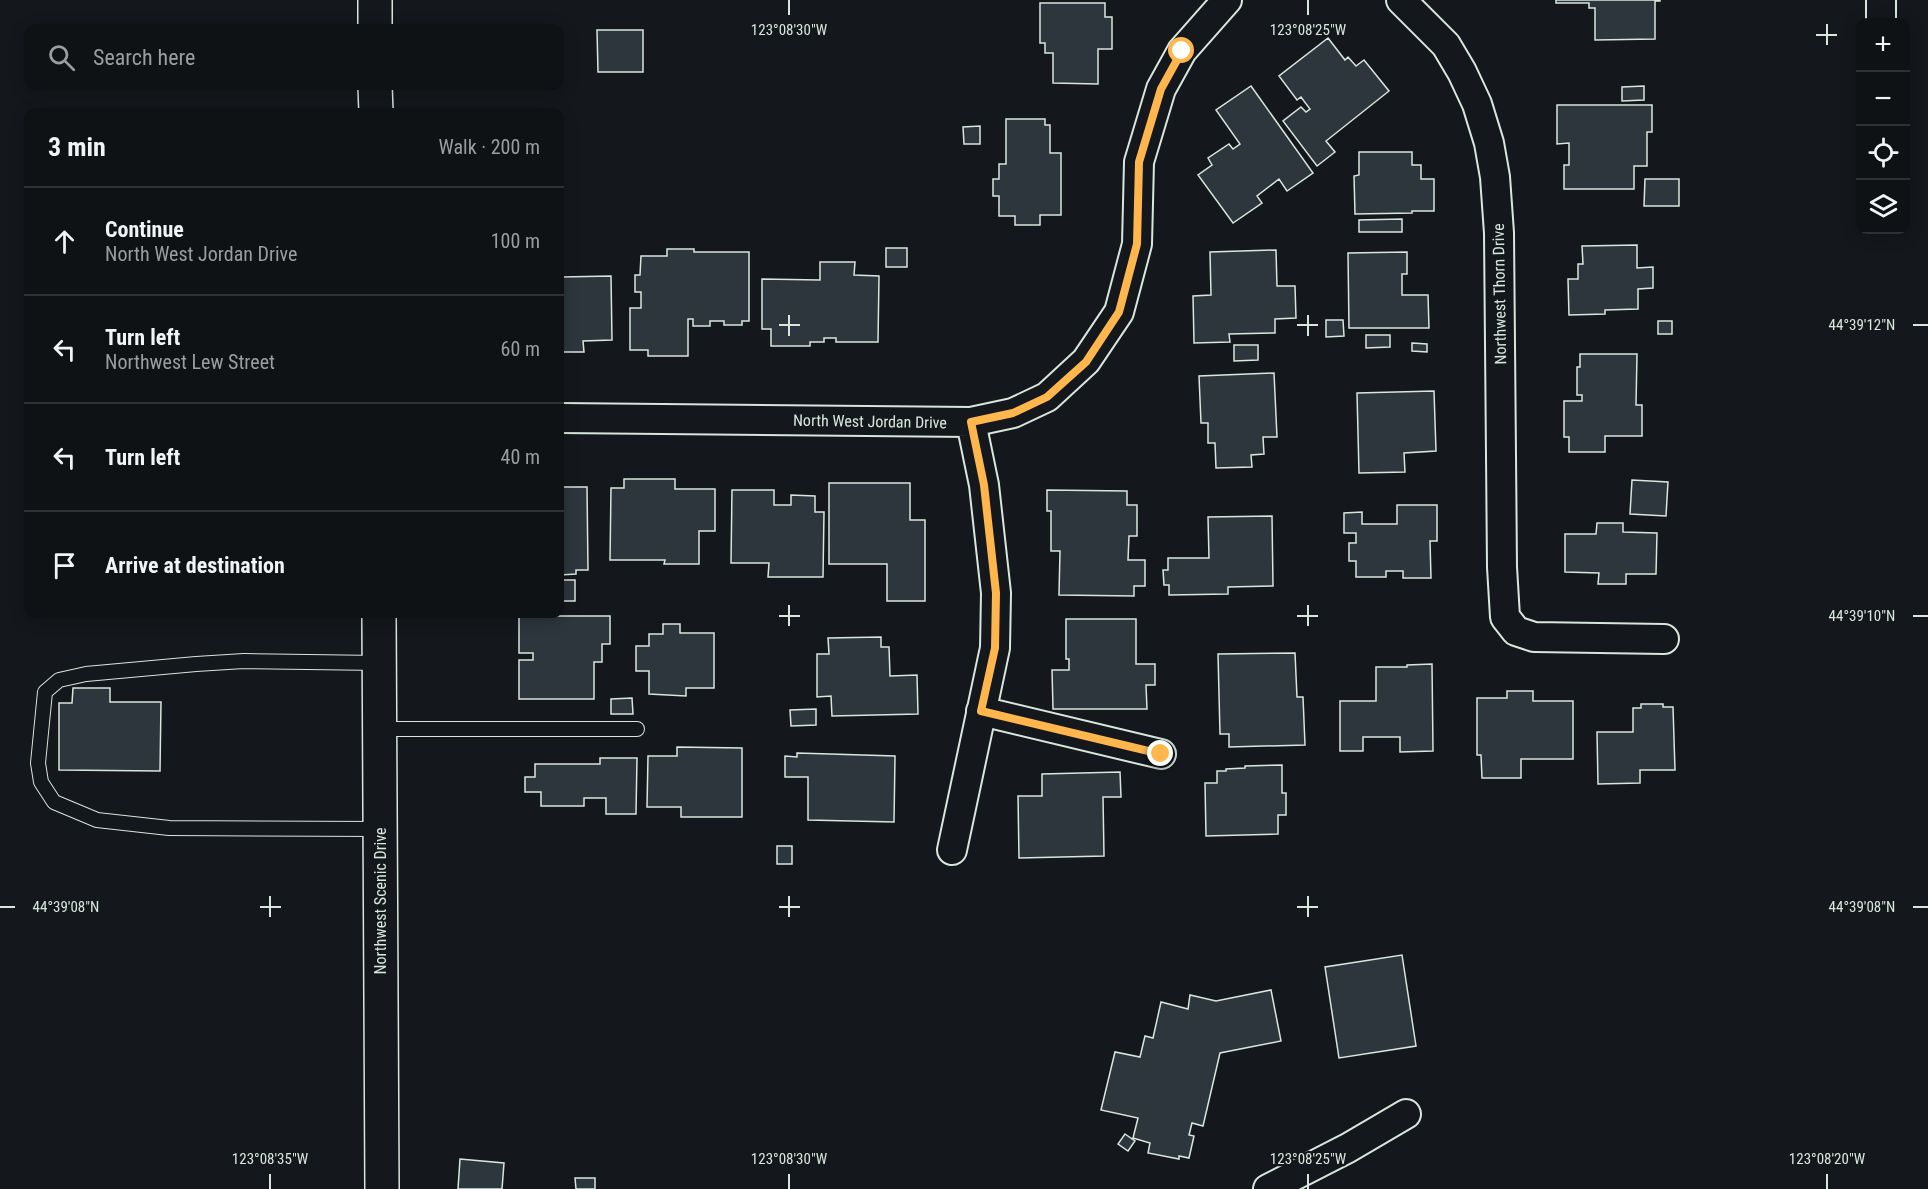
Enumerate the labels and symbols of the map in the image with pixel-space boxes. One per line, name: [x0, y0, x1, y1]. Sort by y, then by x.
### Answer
text: 123°08'30"W: [751, 21, 828, 39]
text: 123°08'25"W: [1270, 21, 1347, 39]
route start: [1168, 37, 1194, 63]
street label: Northwest Thorn Drive: [1489, 223, 1510, 365]
text: 44°39'12"N: [1829, 316, 1895, 334]
street label: North West Jordan Drive: [793, 411, 947, 432]
text: 44°39'10"N: [1829, 607, 1895, 625]
route end: [1147, 740, 1173, 766]
street label: Northwest Scenic Drive: [371, 828, 390, 974]
text: 44°39'08"N: [33, 898, 99, 916]
text: 44°39'08"N: [1829, 898, 1895, 916]
text: 123°08'35"W: [232, 1150, 309, 1168]
text: 123°08'30"W: [751, 1150, 828, 1168]
text: 123°08'25"W: [1270, 1150, 1347, 1168]
text: 123°08'20"W: [1789, 1150, 1866, 1168]

